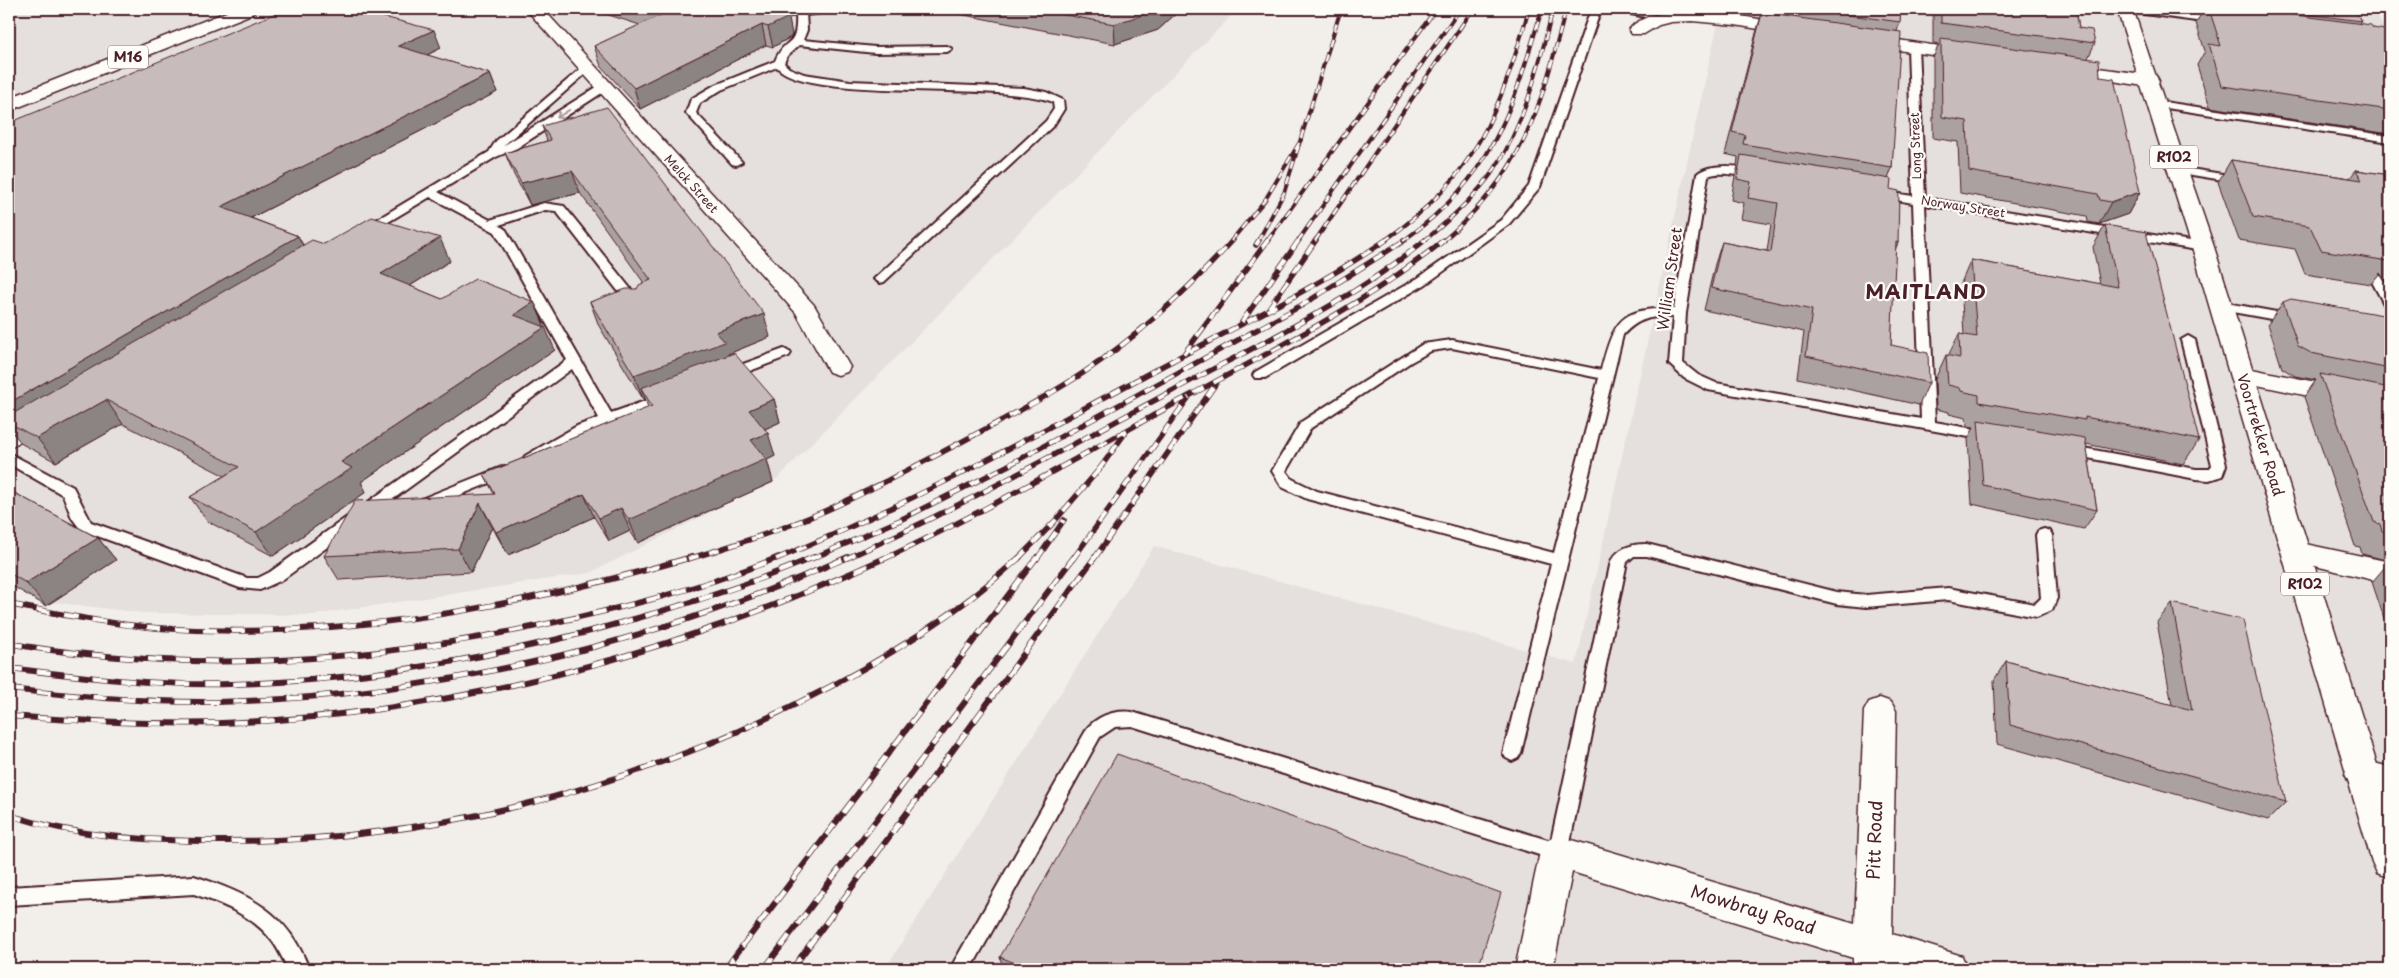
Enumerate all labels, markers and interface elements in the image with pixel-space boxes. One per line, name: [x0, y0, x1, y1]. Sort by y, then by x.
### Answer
road number: M16: [108, 46, 148, 68]
one-way arrow: [557, 109, 571, 119]
street label: Long Street: [1905, 112, 1925, 180]
road number: R102: [2150, 146, 2198, 168]
street label: Melck Street: [661, 150, 723, 217]
street label: Norway Street: [1920, 190, 2007, 222]
street label: William Street: [1650, 226, 1687, 332]
district label: MAITLAND: [1865, 276, 1987, 306]
street label: Voortrekker Road: [2232, 370, 2291, 499]
road number: R102: [2281, 572, 2329, 596]
street label: Pitt Road: [1859, 800, 1888, 880]
street label: Mowbray Road: [1687, 877, 1819, 940]

